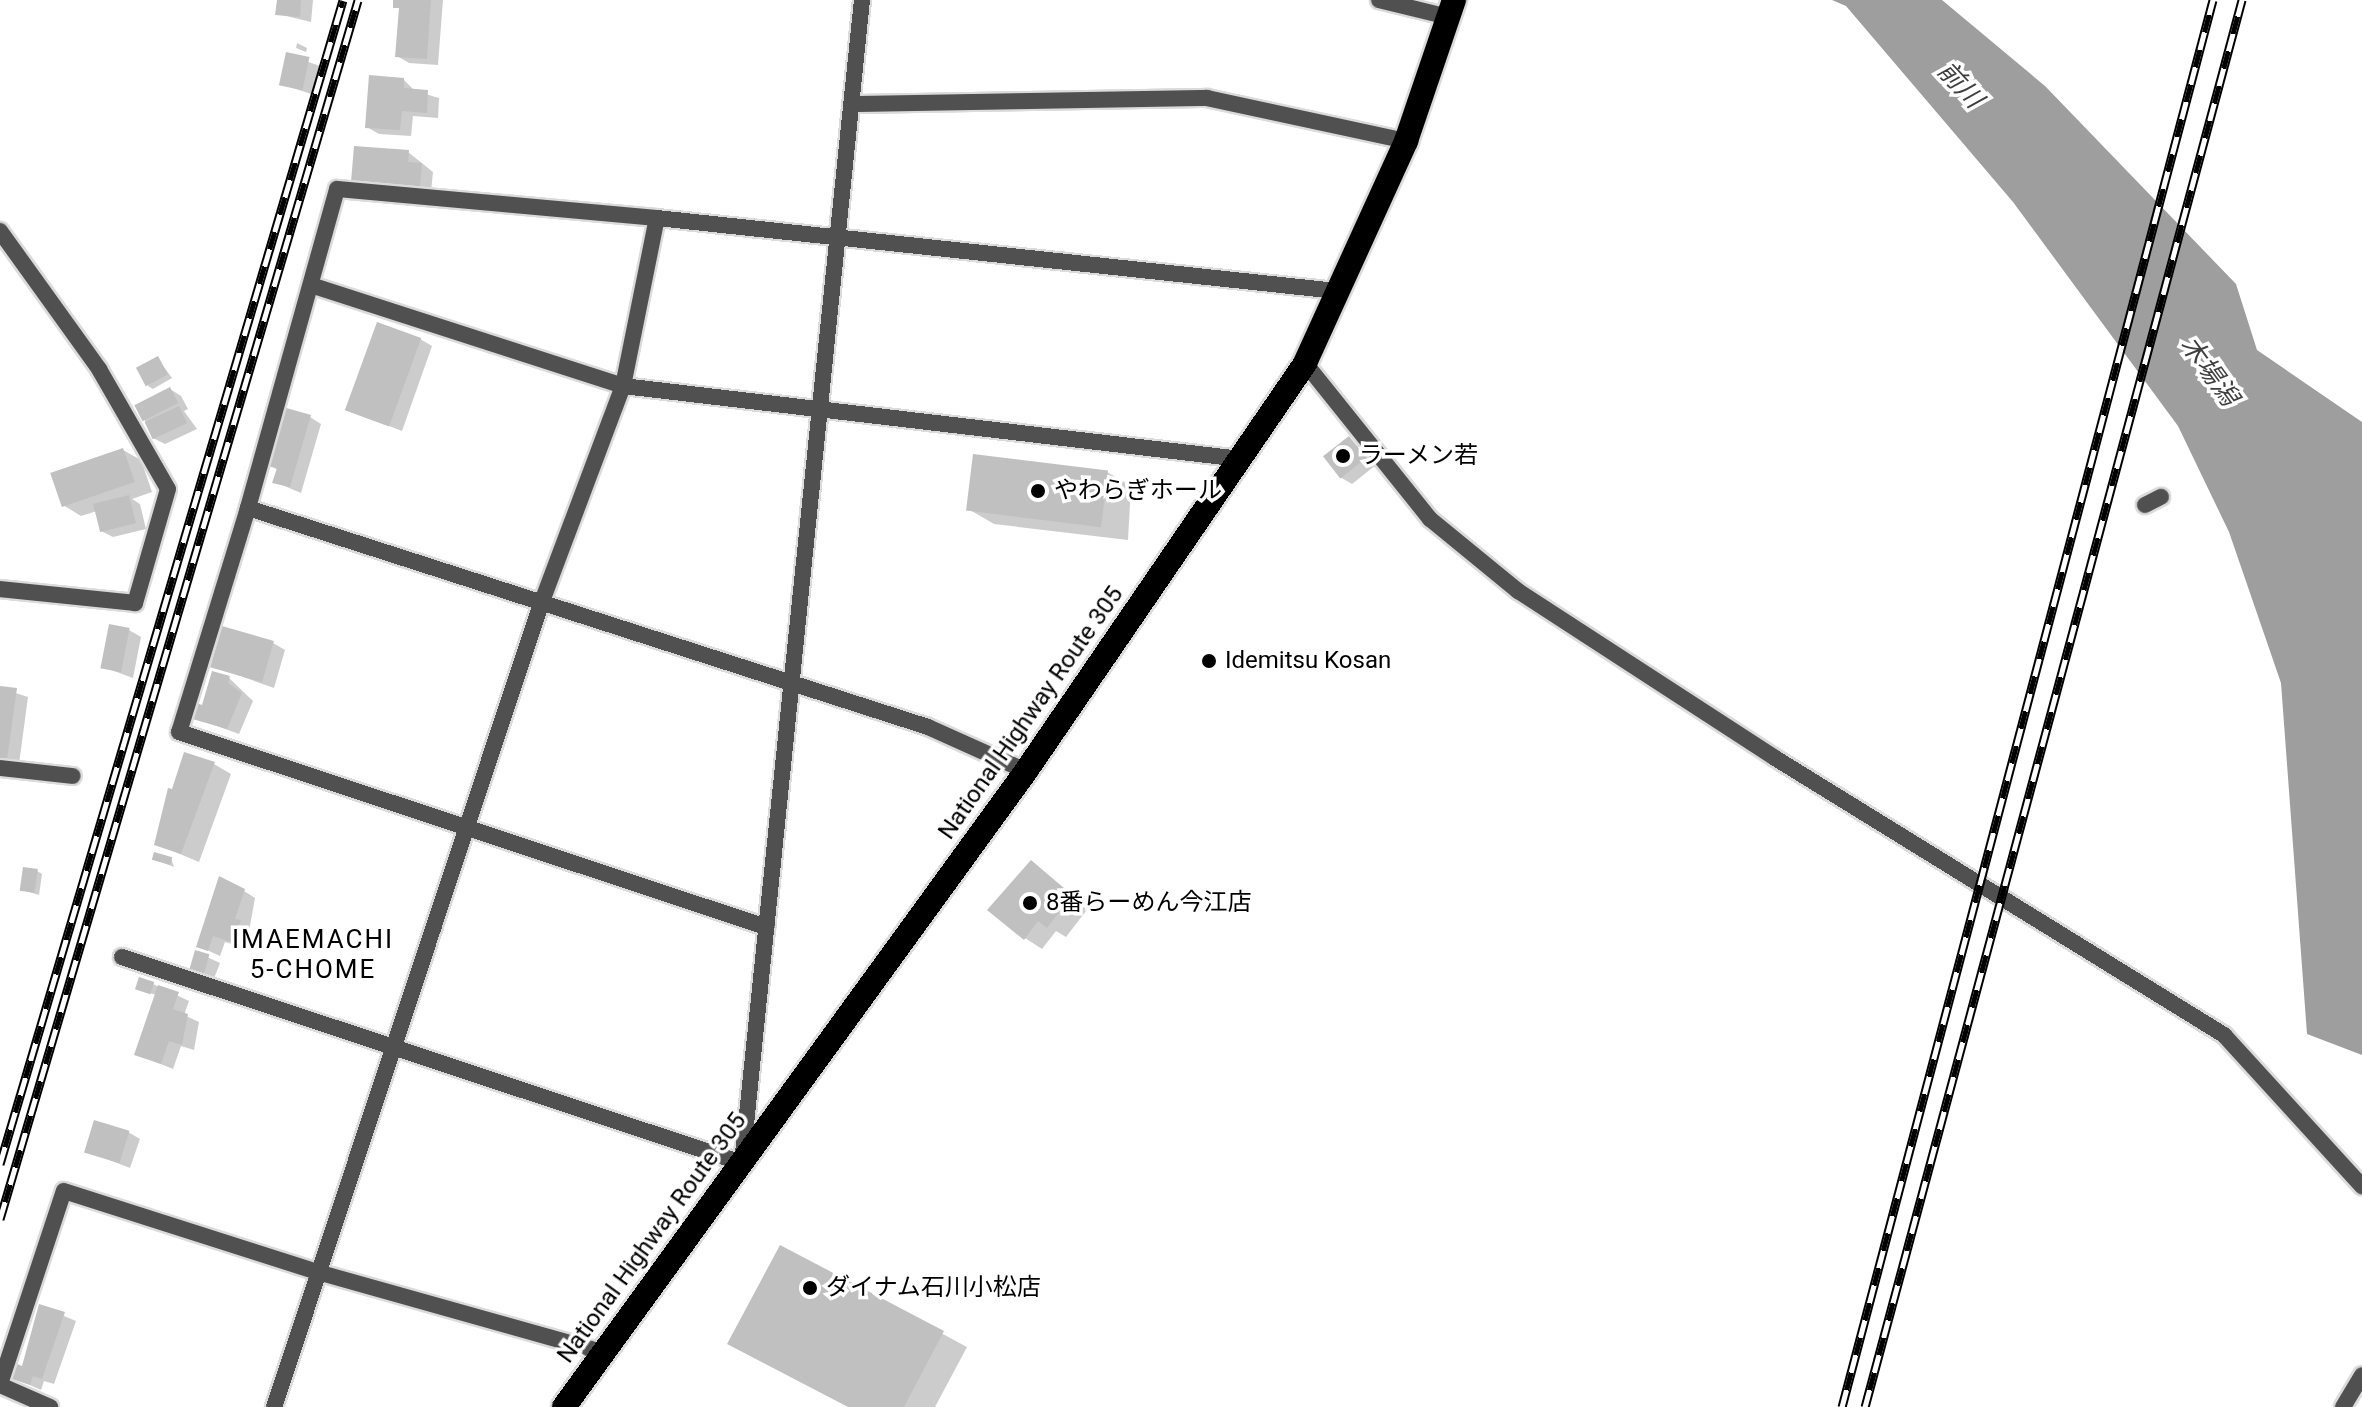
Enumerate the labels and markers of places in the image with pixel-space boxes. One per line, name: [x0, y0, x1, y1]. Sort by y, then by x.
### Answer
place label: ラーメン若: [1359, 442, 1479, 470]
marker: ラーメン若: [1334, 447, 1352, 465]
place label: やわらぎホール: [1054, 477, 1222, 505]
marker: やわらぎホール: [1029, 482, 1047, 500]
place label: Idemitsu Kosan: [1225, 647, 1391, 675]
marker: Idemitsu Kosan: [1200, 652, 1218, 670]
place label: 8番らーめん今江店: [1046, 889, 1251, 917]
marker: 8番らーめん今江店: [1021, 894, 1039, 912]
place label: ダイナム石川小松店: [826, 1274, 1042, 1302]
marker: ダイナム石川小松店: [801, 1279, 819, 1297]

